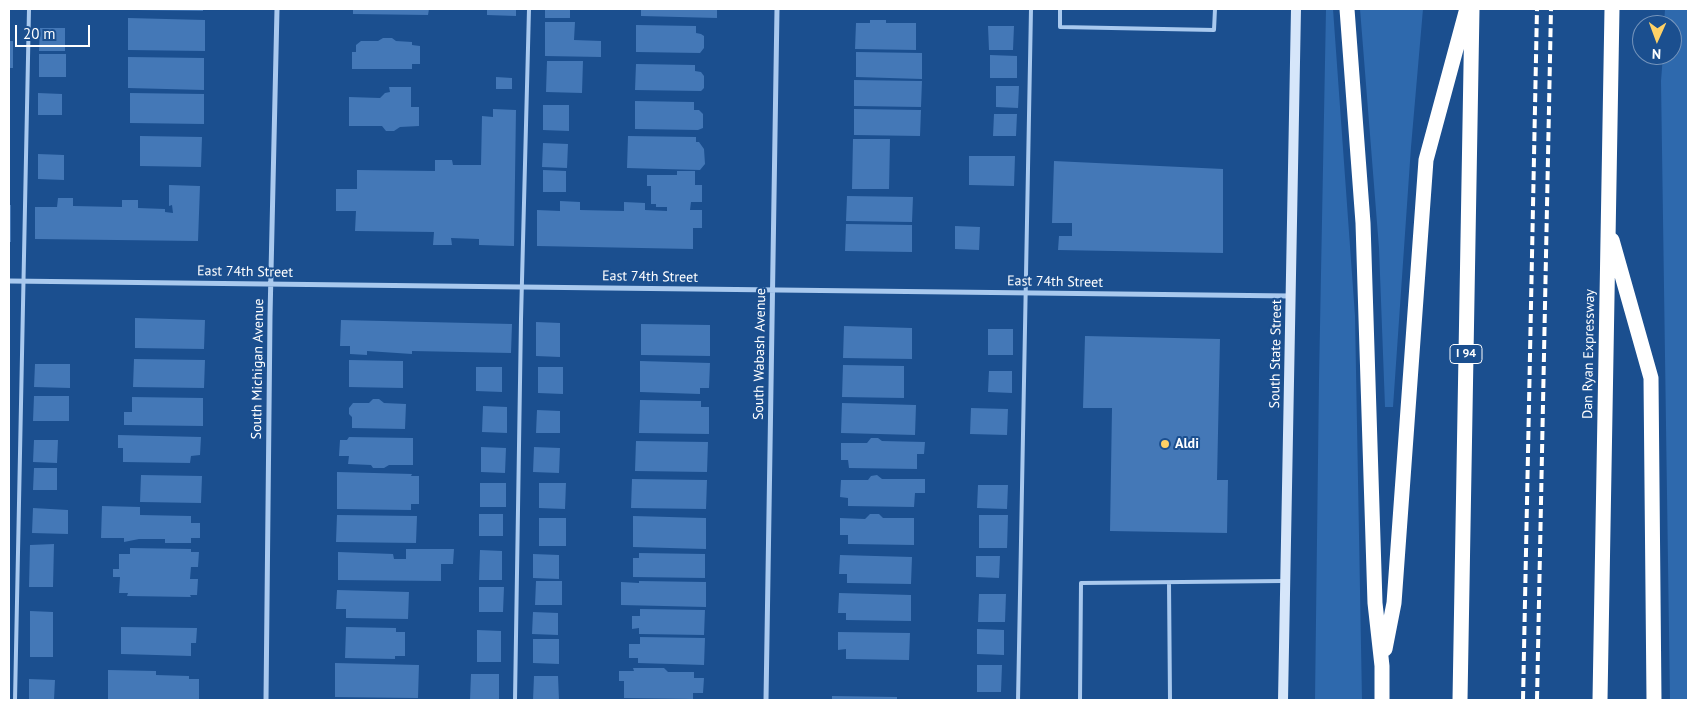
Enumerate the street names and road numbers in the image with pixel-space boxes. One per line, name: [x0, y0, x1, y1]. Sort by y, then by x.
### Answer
street label: East 74th Street: [197, 263, 293, 281]
street label: East 74th Street: [602, 268, 698, 286]
street label: East 74th Street: [1007, 273, 1103, 291]
street label: South Wabash Avenue: [750, 288, 770, 420]
street label: Dan Ryan Expressway: [1579, 289, 1599, 419]
street label: South Michigan Avenue: [248, 298, 268, 440]
street label: South State Street: [1267, 299, 1285, 409]
road number: I 94: [1450, 344, 1482, 364]

